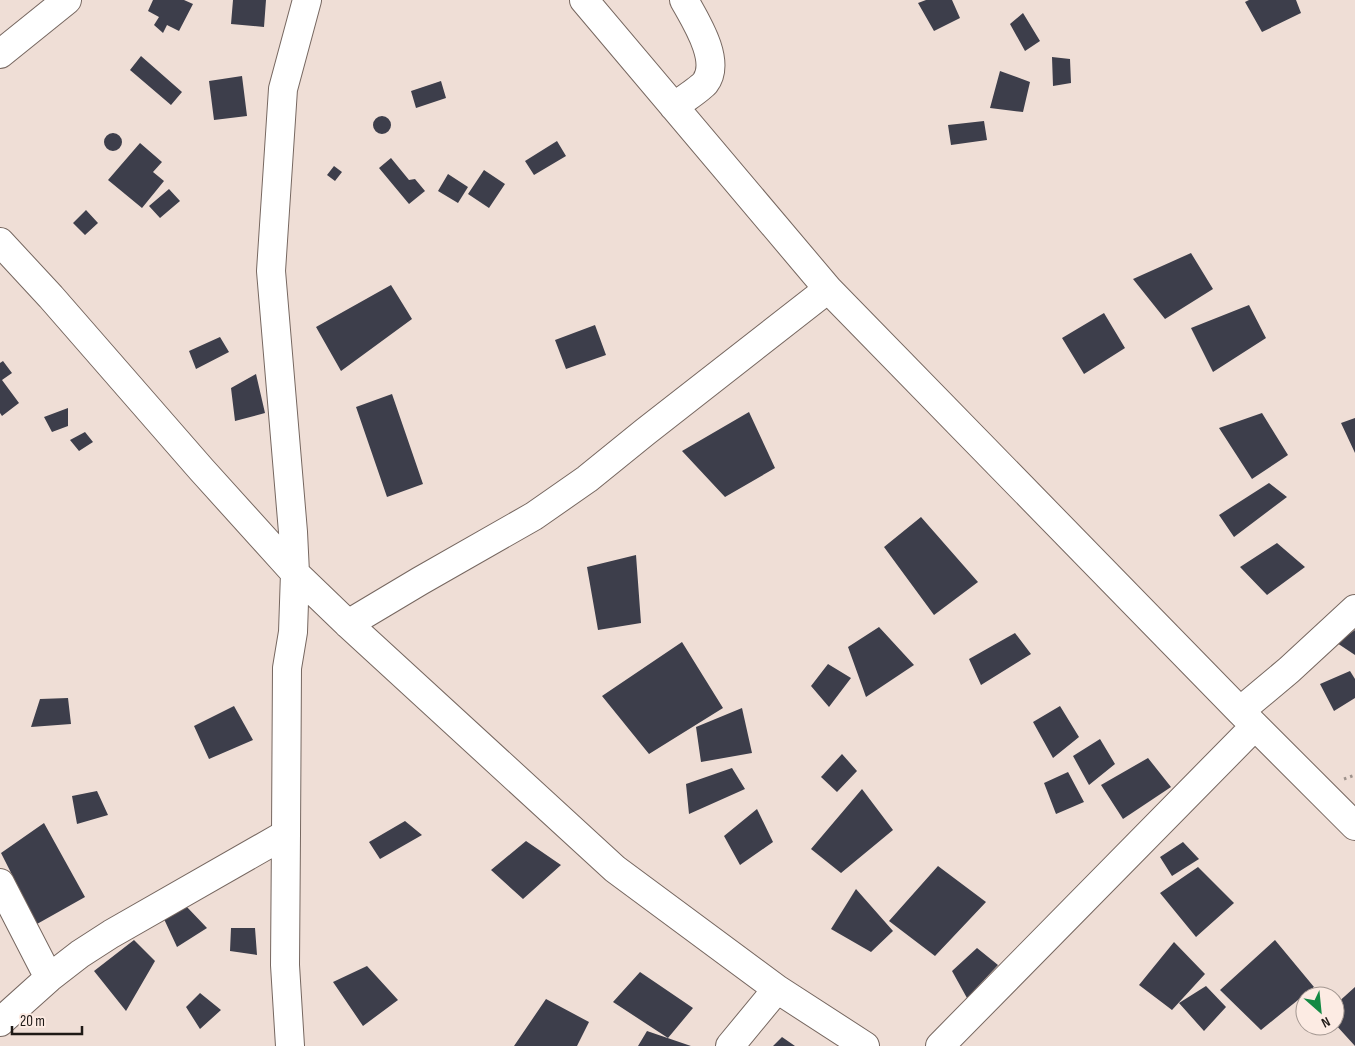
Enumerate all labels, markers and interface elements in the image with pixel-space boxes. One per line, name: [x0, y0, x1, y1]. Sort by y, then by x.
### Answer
north arrow: [1295, 986, 1345, 1036]
scale bar: [12, 1004, 82, 1036]
text: 20 m: [20, 1012, 45, 1031]
text: N: [1318, 1013, 1333, 1031]

